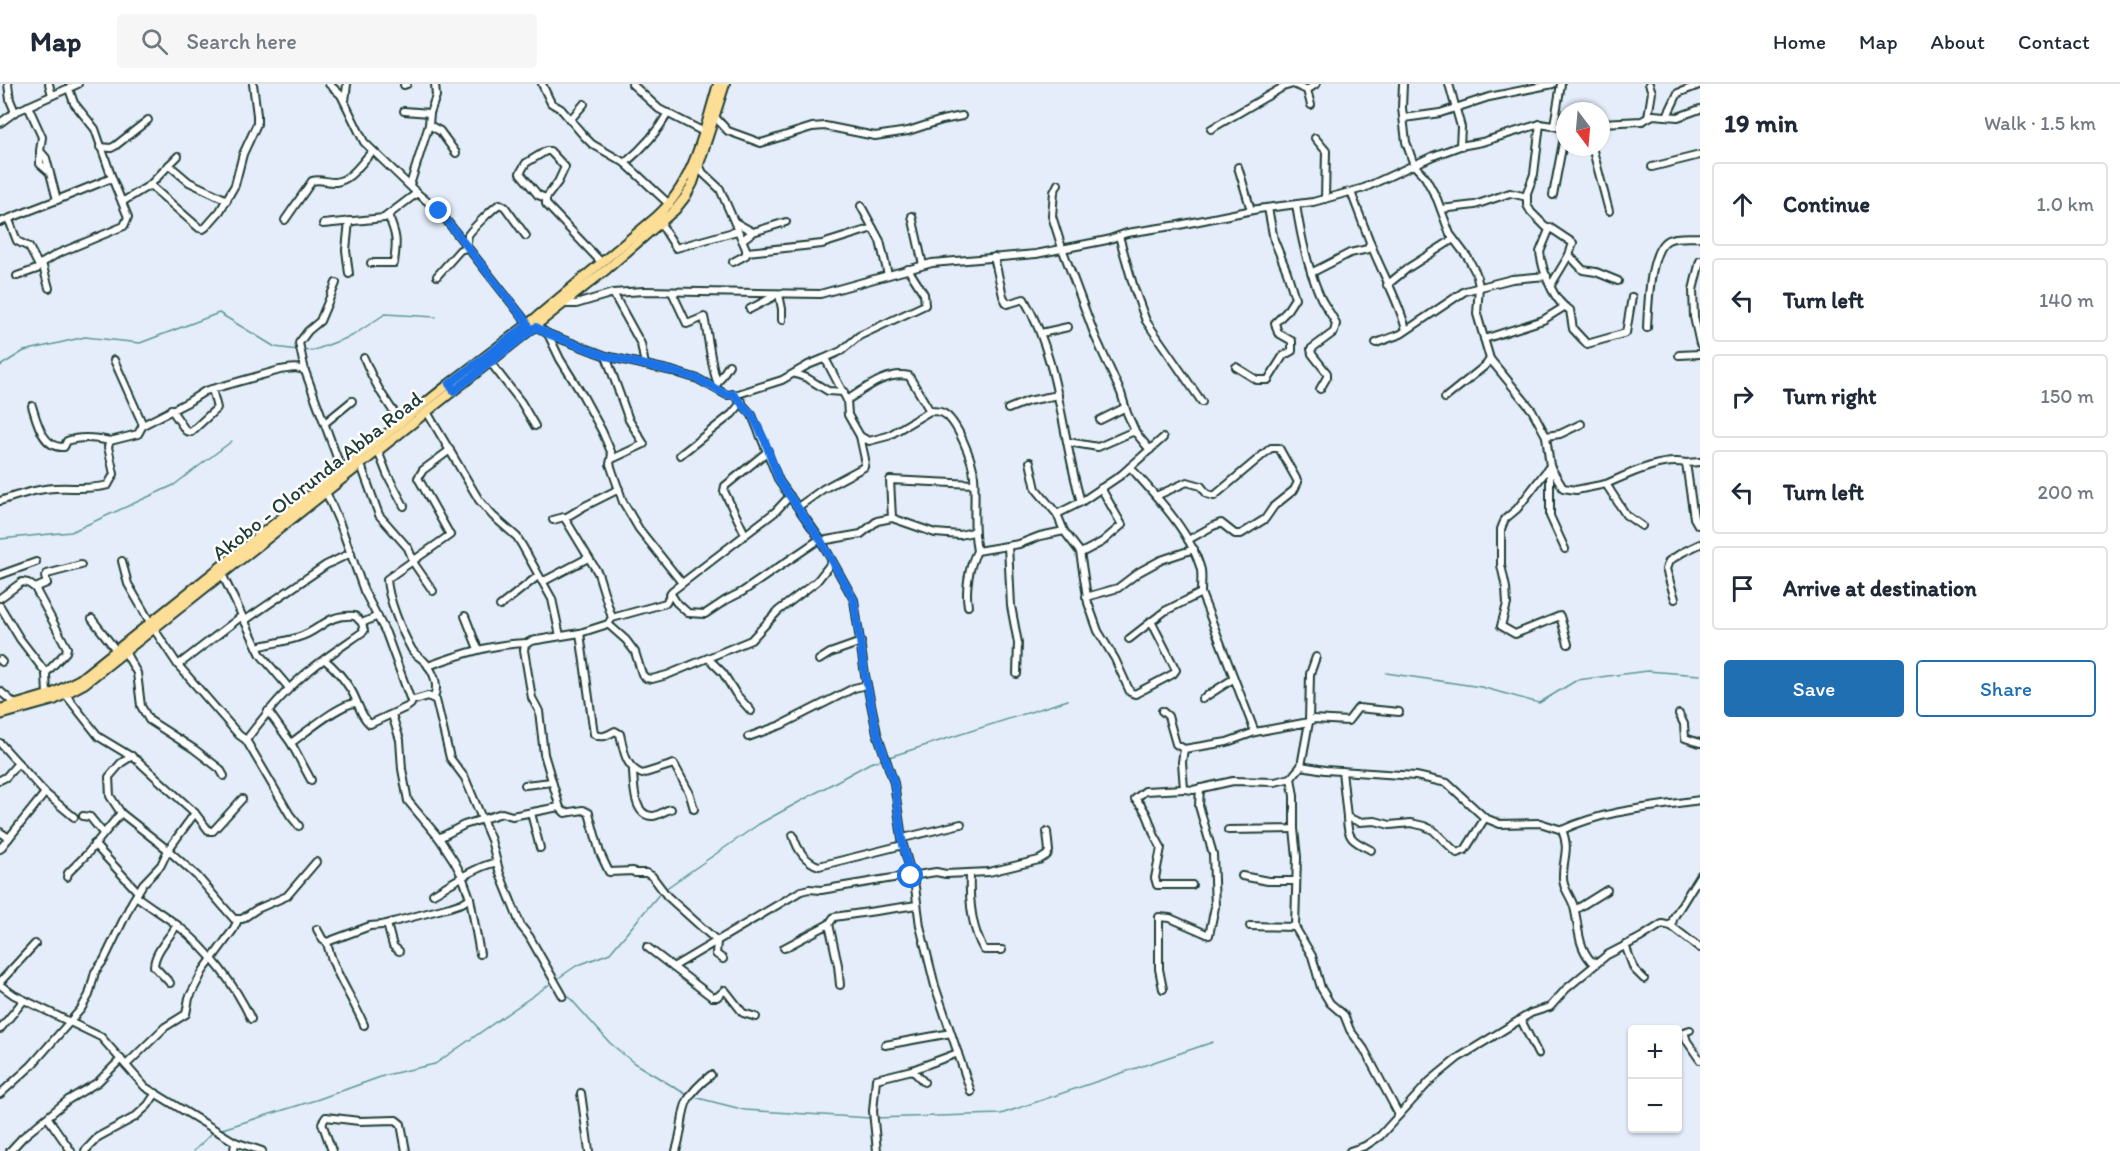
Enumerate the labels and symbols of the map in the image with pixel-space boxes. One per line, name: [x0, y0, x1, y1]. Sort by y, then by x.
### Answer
north arrow: [1556, 102, 1610, 156]
route end: [425, 197, 451, 223]
street label: Akobo - Olorunda Abba Road: [207, 385, 427, 565]
route start: [897, 862, 923, 888]

